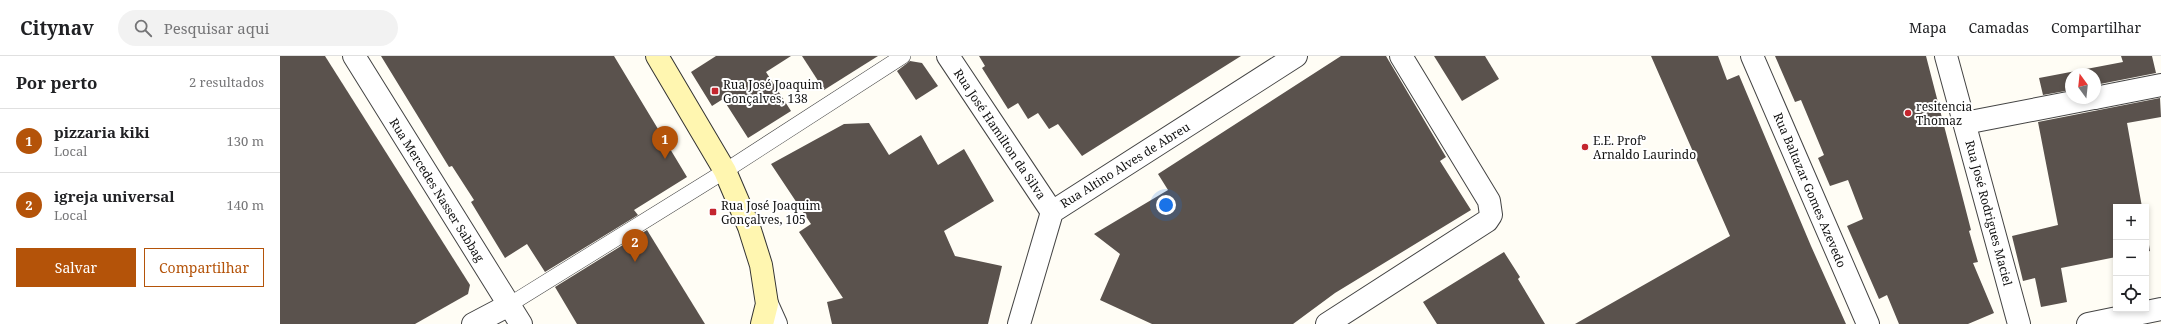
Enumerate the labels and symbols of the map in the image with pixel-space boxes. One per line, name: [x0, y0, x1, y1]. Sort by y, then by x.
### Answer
street label: Rua José Hamilton da Silva: [950, 66, 1050, 203]
north arrow: [2065, 68, 2101, 104]
place label: Rua José Joaquim Gonçalves, 138: [723, 76, 823, 107]
marker: Rua José Joaquim Gonçalves, 138: [710, 86, 720, 96]
place label: resitencia Thomaz: [1916, 98, 1972, 129]
marker: resitencia Thomaz: [1903, 108, 1913, 118]
street label: Rua Baltazar Gomes Azevedo: [1770, 110, 1850, 270]
street label: Rua Mercedes Nasser Sabbag: [386, 115, 489, 266]
street label: Rua Altino Alves de Abreu: [1057, 118, 1193, 212]
pin: 1: [652, 126, 678, 159]
place label: E.E. Profº Arnaldo Laurindo: [1593, 132, 1696, 163]
street label: Rua José Rodrigues Maciel: [1961, 138, 2017, 288]
marker: E.E. Profº Arnaldo Laurindo: [1580, 142, 1590, 152]
your location: [1156, 195, 1176, 215]
place label: Rua José Joaquim Gonçalves, 105: [721, 197, 821, 228]
marker: Rua José Joaquim Gonçalves, 105: [708, 207, 718, 217]
pin: 2: [622, 229, 648, 262]

